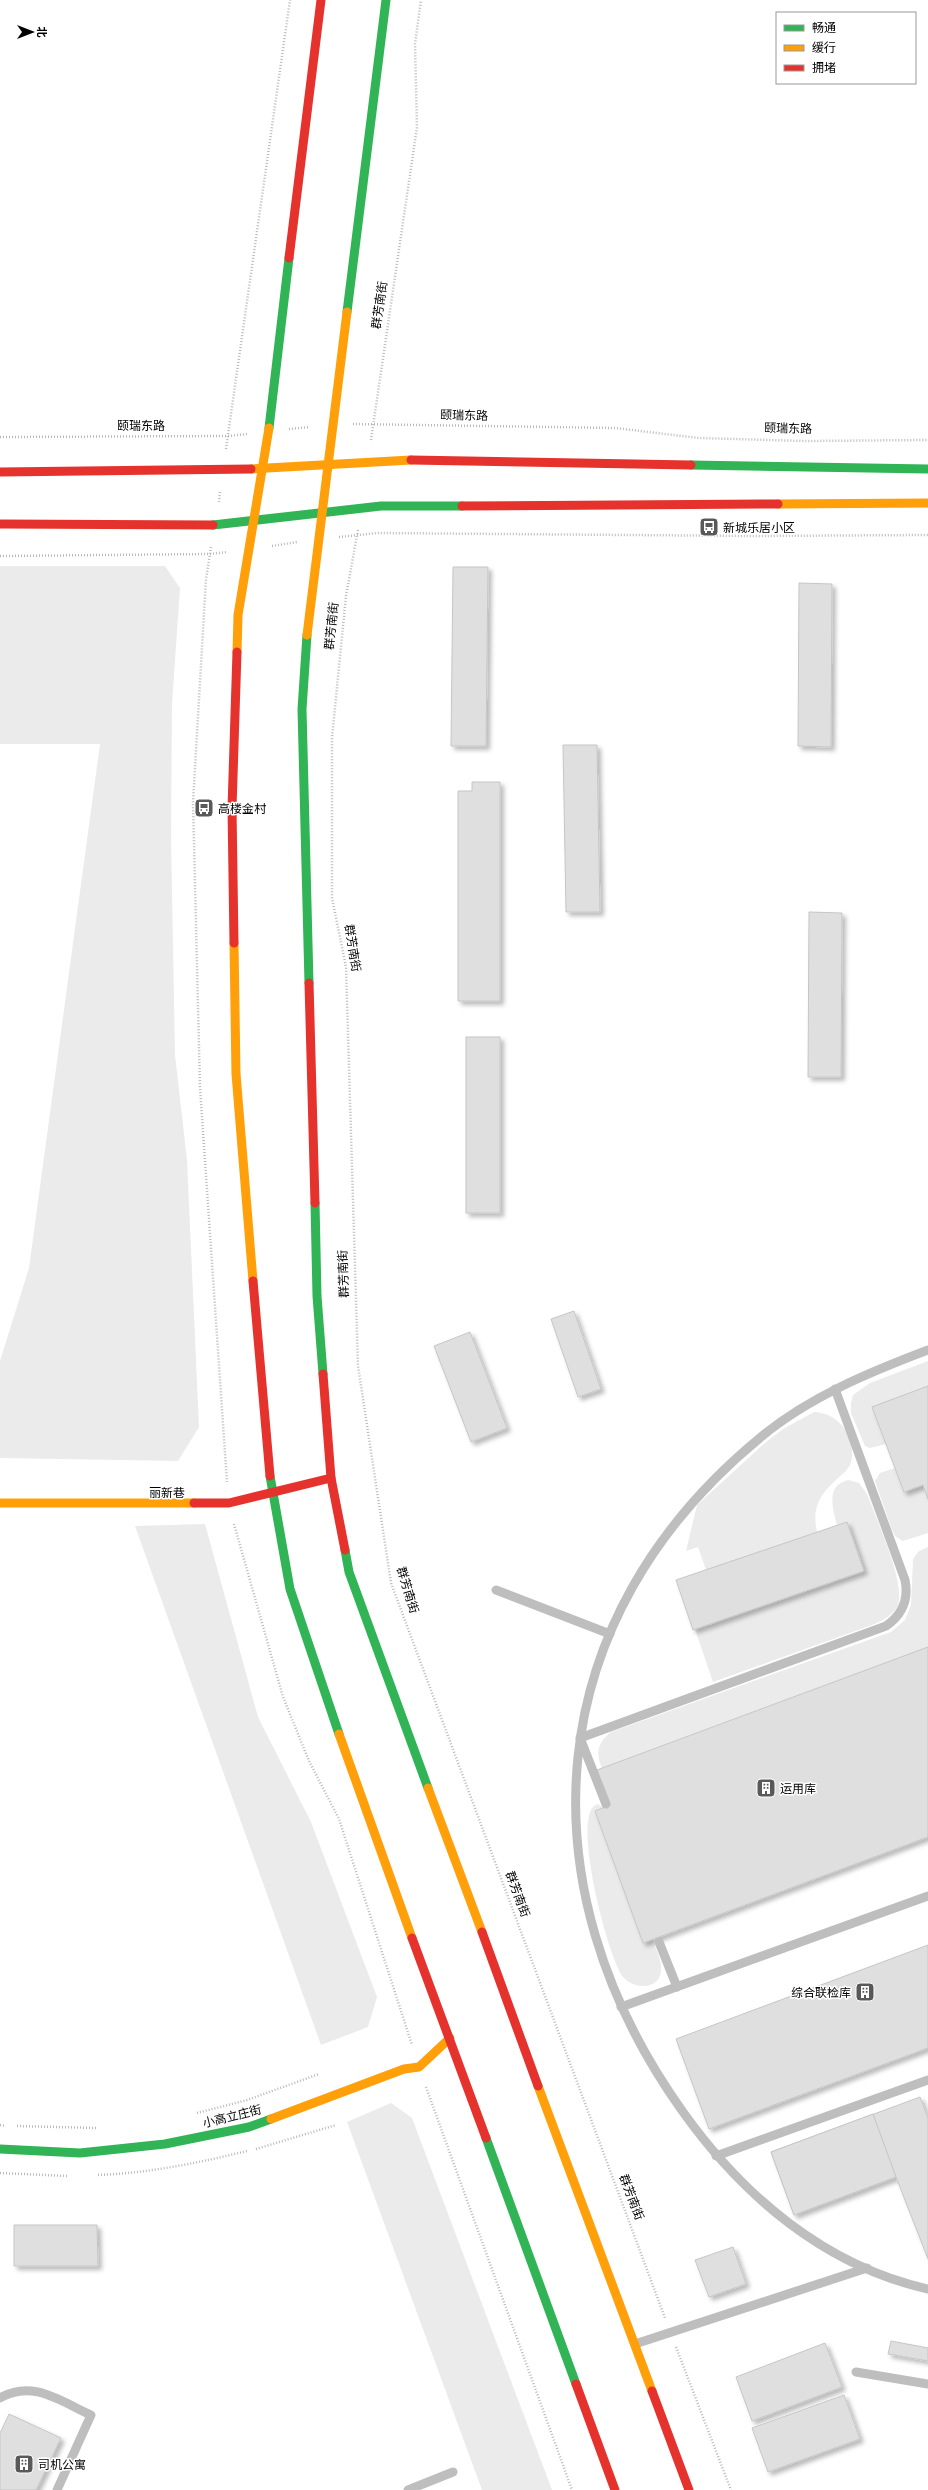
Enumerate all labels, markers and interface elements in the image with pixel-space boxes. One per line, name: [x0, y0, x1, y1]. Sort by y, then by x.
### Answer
north arrow: [12, 12, 52, 52]
legend: [776, 12, 916, 84]
text: 畅通: [812, 20, 836, 35]
text: 北: [35, 27, 49, 38]
text: 缓行: [812, 40, 836, 55]
text: 拥堵: [812, 60, 836, 75]
street label: 群芳南街: [368, 280, 390, 330]
street label: 颐瑞东路: [440, 407, 488, 423]
street label: 颐瑞东路: [117, 418, 165, 433]
street label: 颐瑞东路: [764, 420, 812, 436]
bus stop icon: 新城乐居小区: [698, 516, 720, 538]
place label: 新城乐居小区: [723, 520, 795, 535]
street label: 群芳南街: [321, 601, 341, 651]
bus stop icon: 高楼金村: [193, 797, 215, 819]
place label: 高楼金村: [218, 801, 267, 816]
street label: 群芳南街: [342, 923, 364, 973]
street label: 群芳南街: [335, 1250, 351, 1298]
street label: 丽新巷: [149, 1485, 185, 1500]
street label: 群芳南街: [394, 1565, 422, 1615]
building icon: 运用库: [755, 1777, 777, 1799]
place label: 运用库: [780, 1781, 816, 1796]
street label: 群芳南街: [503, 1869, 533, 1919]
building icon: 综合联检库: [854, 1981, 876, 2003]
place label: 综合联检库: [791, 1985, 851, 2000]
street label: 小高立庄街: [201, 2101, 263, 2131]
street label: 群芳南街: [616, 2172, 648, 2222]
building icon: 司机公寓: [13, 2453, 35, 2475]
place label: 司机公寓: [38, 2457, 86, 2472]

